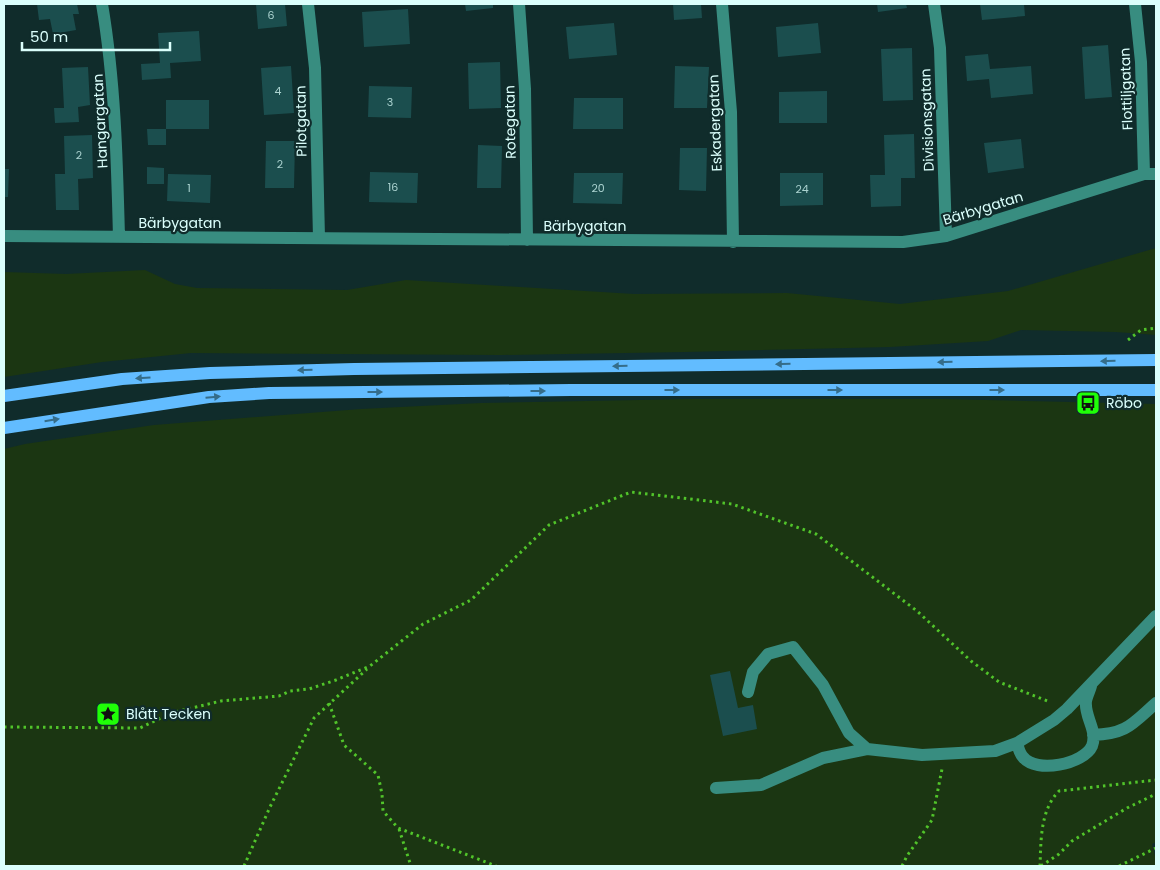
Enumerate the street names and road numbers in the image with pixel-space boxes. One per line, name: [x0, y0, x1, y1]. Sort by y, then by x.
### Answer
street label: Flottiljgatan: [1115, 47, 1137, 131]
street label: Divisionsgatan: [915, 68, 939, 172]
street label: Hangargatan: [88, 73, 112, 169]
street label: Eskadergatan: [703, 74, 727, 172]
street label: Pilotgatan: [290, 85, 312, 157]
street label: Rotegatan: [499, 85, 521, 159]
street label: Bärbygatan: [940, 186, 1026, 230]
street label: Bärbygatan: [138, 213, 222, 233]
street label: Bärbygatan: [543, 216, 627, 236]

